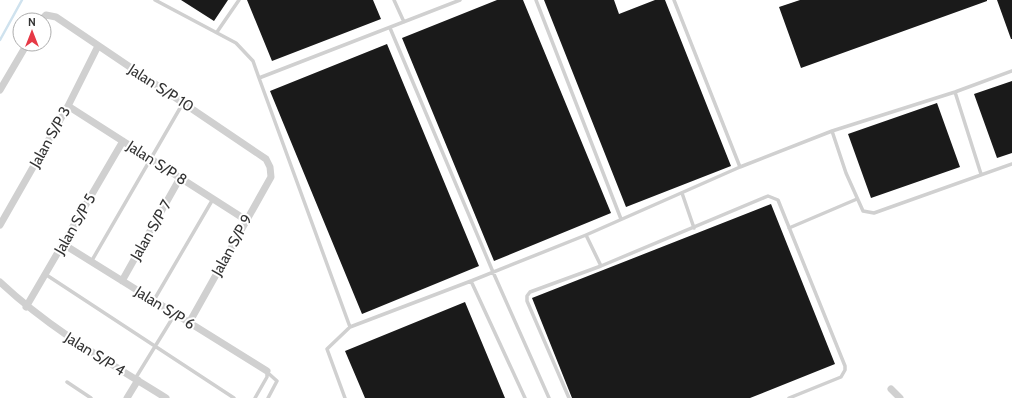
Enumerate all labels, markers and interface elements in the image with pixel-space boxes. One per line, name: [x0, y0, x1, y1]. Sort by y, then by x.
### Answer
north arrow: [12, 12, 52, 52]
text: N: [28, 15, 36, 29]
street label: Jalan S/P 10: [124, 60, 197, 116]
street label: Jalan S/P 3: [25, 103, 74, 172]
street label: Jalan S/P 8: [123, 136, 190, 189]
street label: Jalan S/P 5: [50, 190, 100, 258]
street label: Jalan S/P 7: [126, 196, 176, 264]
street label: Jalan S/P 9: [207, 211, 256, 280]
street label: Jalan S/P 6: [131, 282, 198, 334]
street label: Jalan S/P 4: [61, 328, 129, 380]

